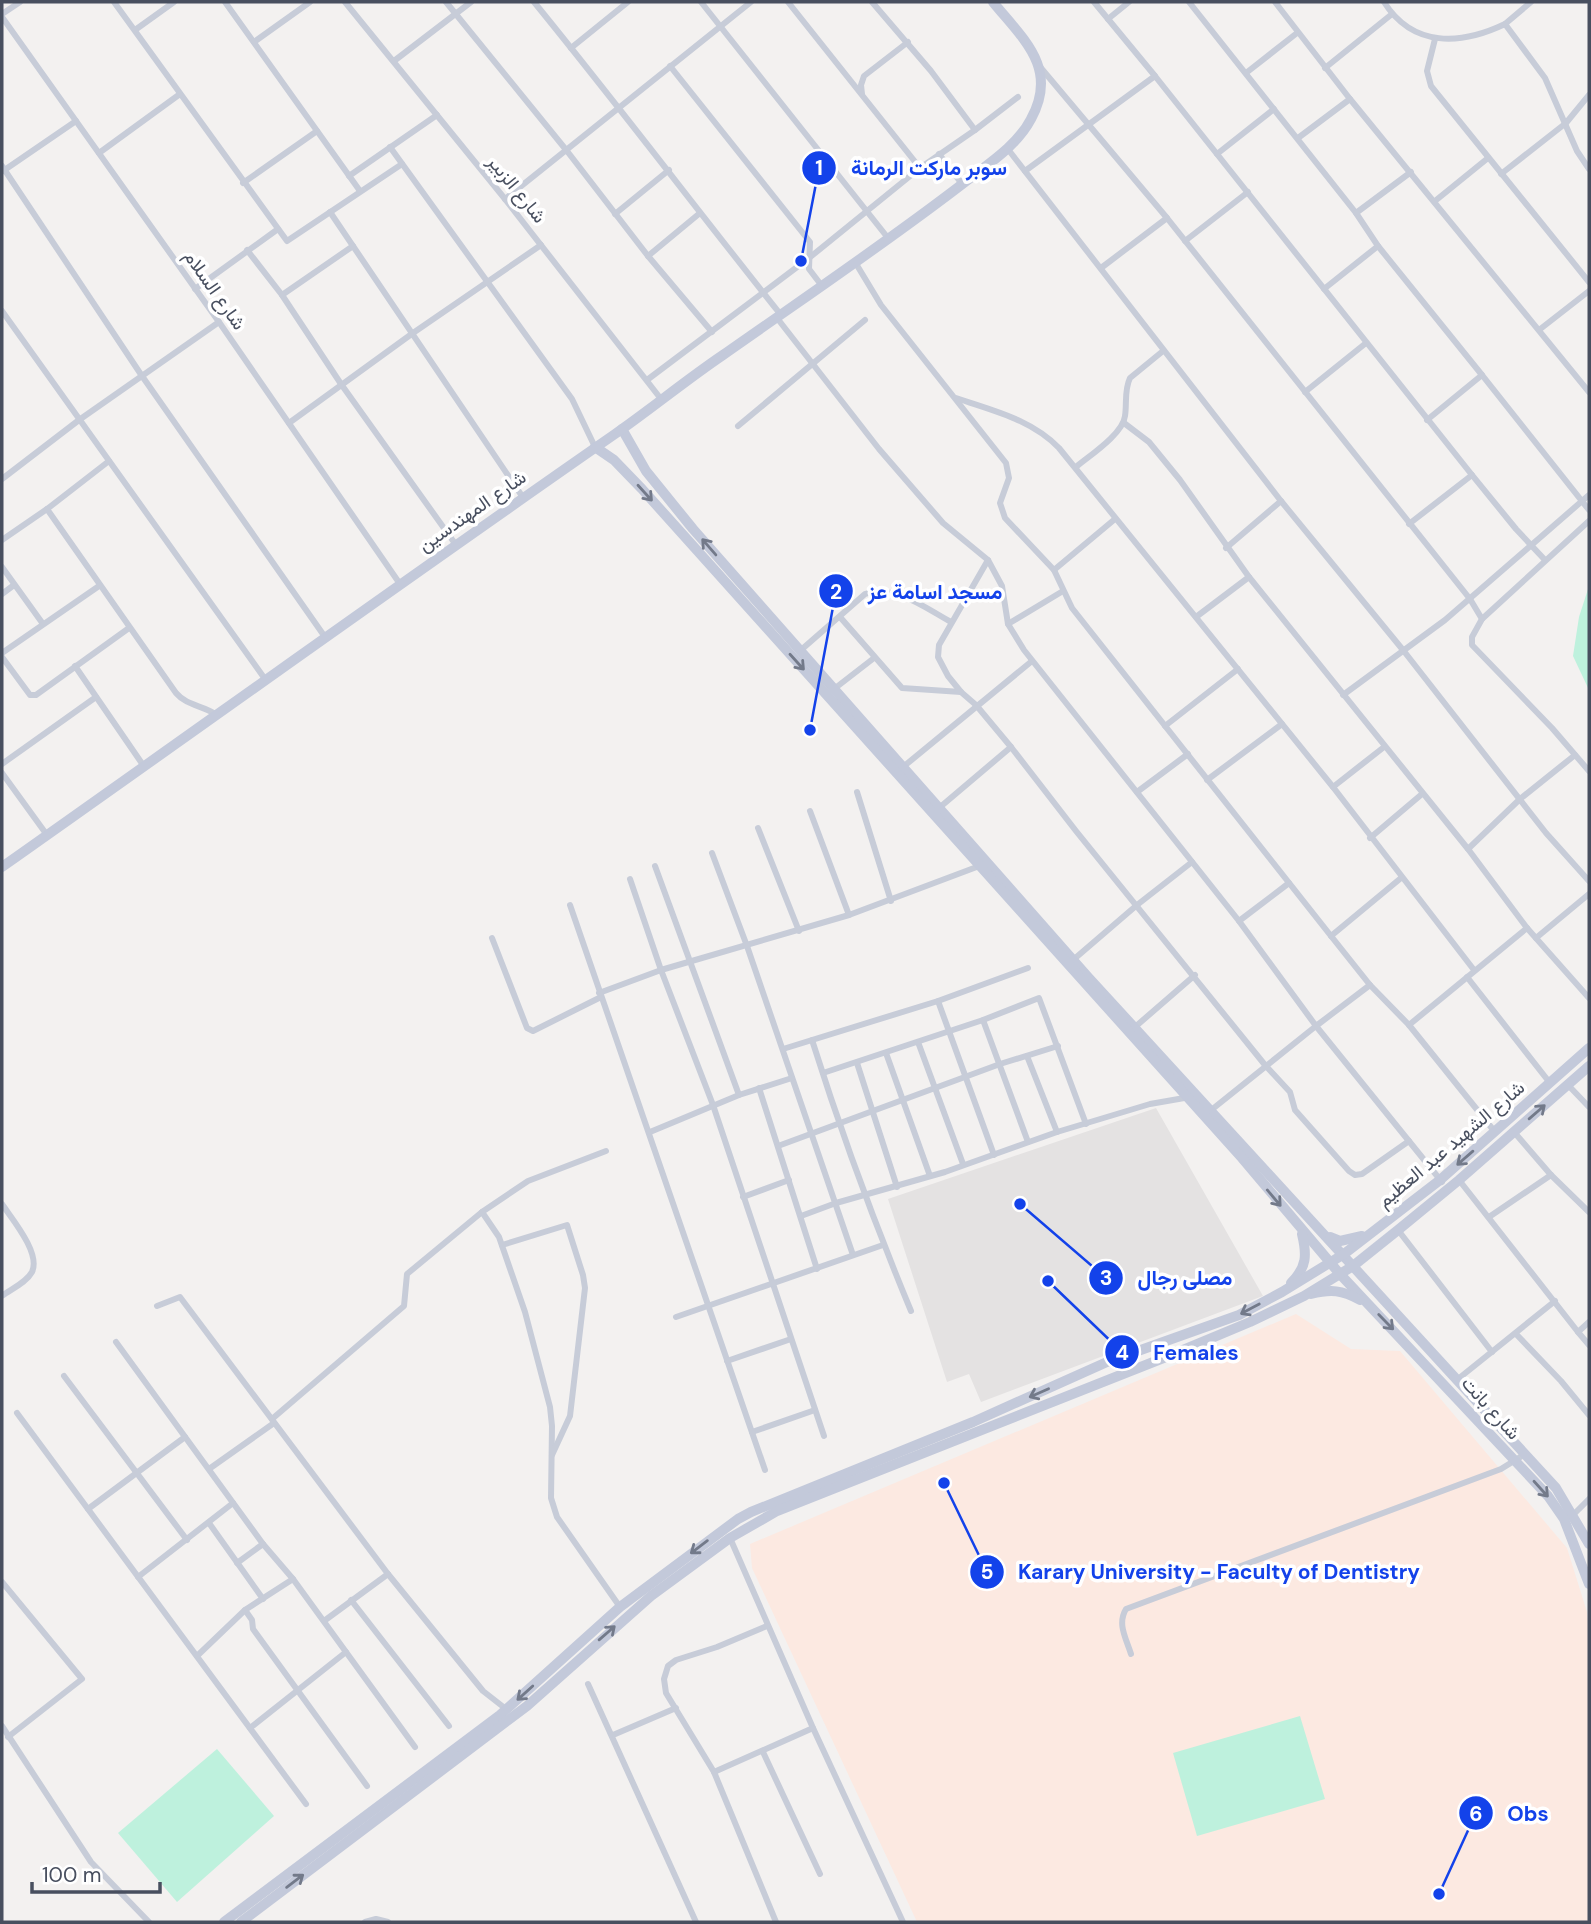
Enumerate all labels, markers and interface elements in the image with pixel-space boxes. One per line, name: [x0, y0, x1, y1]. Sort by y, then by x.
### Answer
callout: سوبر ماركت الرمانة: [802, 147, 1021, 189]
street label: شارع الزبير: [481, 149, 552, 228]
text: 1: [815, 154, 823, 182]
text: سوبر ماركت الرمانة: [851, 154, 1007, 182]
street label: شارع السلام: [178, 245, 252, 335]
street label: شارع المهندسين: [413, 465, 531, 557]
one-way arrow: [637, 483, 653, 501]
one-way arrow: [701, 538, 717, 556]
callout: مسجد اسامة عز: [819, 570, 1016, 612]
text: 2: [830, 578, 842, 606]
text: مسجد اسامة عز: [867, 578, 1002, 606]
one-way arrow: [789, 653, 805, 671]
street label: شارع الشهيد عبد العظيم: [1372, 1075, 1530, 1213]
one-way arrow: [1527, 1104, 1545, 1120]
one-way arrow: [1456, 1150, 1474, 1166]
one-way arrow: [1267, 1188, 1282, 1206]
callout: مصلى رجال: [1088, 1257, 1246, 1299]
text: 3: [1100, 1264, 1112, 1292]
text: مصلى رجال: [1138, 1264, 1232, 1292]
one-way arrow: [1241, 1302, 1261, 1316]
one-way arrow: [1378, 1313, 1395, 1330]
callout: Females: [1104, 1331, 1253, 1373]
text: 4: [1115, 1339, 1129, 1367]
text: Females: [1153, 1339, 1239, 1367]
street label: شارع بانت: [1456, 1371, 1526, 1445]
one-way arrow: [1029, 1387, 1050, 1400]
one-way arrow: [1533, 1480, 1549, 1498]
one-way arrow: [690, 1540, 709, 1554]
callout: Karary University - Faculty of Dentistry: [969, 1551, 1434, 1593]
text: 5: [980, 1558, 994, 1586]
text: Karary University - Faculty of Dentistry: [1018, 1558, 1420, 1586]
one-way arrow: [598, 1625, 616, 1641]
one-way arrow: [516, 1685, 534, 1701]
callout: Obs: [1459, 1792, 1563, 1834]
text: 6: [1469, 1800, 1483, 1828]
text: Obs: [1507, 1800, 1549, 1828]
scale bar: [32, 1850, 159, 1894]
text: 100 m: [42, 1861, 102, 1889]
one-way arrow: [286, 1874, 304, 1889]

